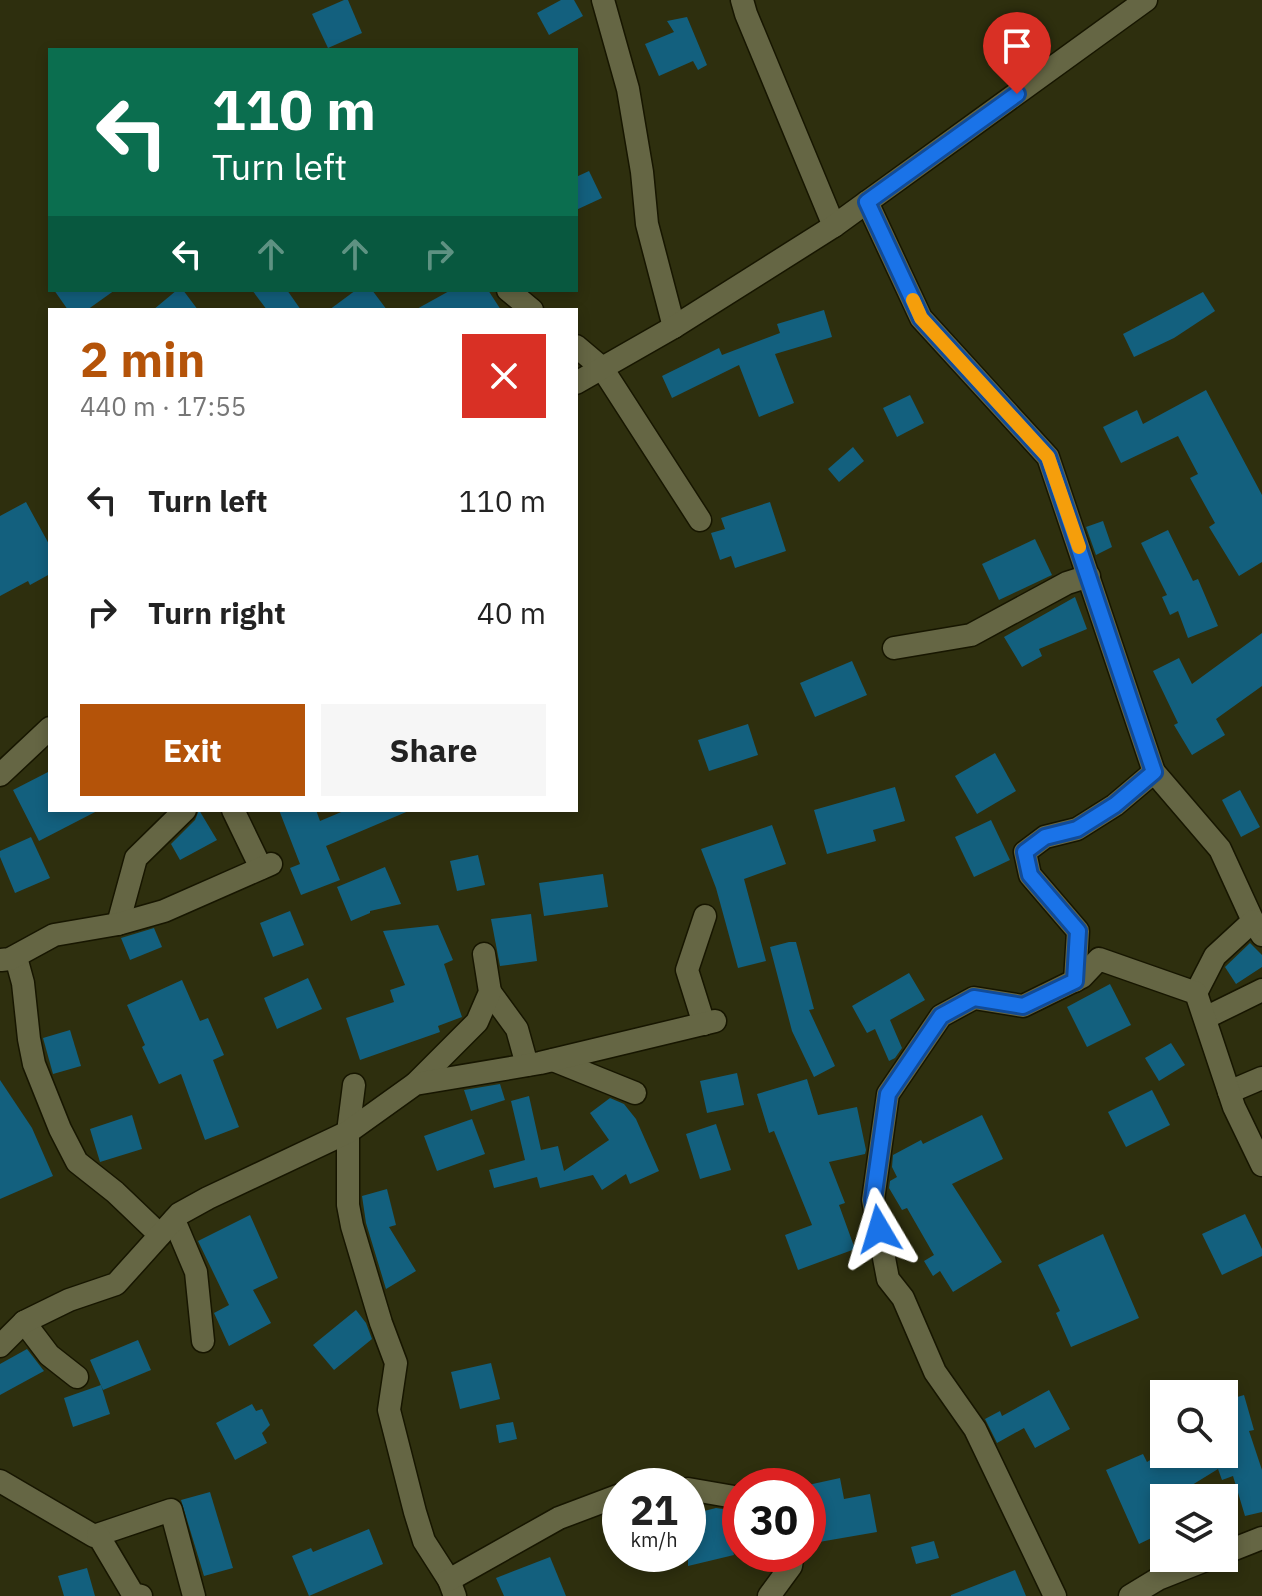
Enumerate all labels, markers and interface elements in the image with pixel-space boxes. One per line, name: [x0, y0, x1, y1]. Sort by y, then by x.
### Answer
pin: [983, 12, 1051, 94]
icon: arrive: [995, 24, 1039, 68]
text: 110 m: [212, 73, 376, 145]
icon: left: [80, 80, 184, 184]
text: Turn left: [212, 143, 347, 190]
icon: left: [165, 232, 209, 276]
icon: ahead: [249, 232, 293, 276]
icon: ahead: [333, 232, 377, 276]
icon: right: [417, 232, 461, 276]
text: 2 min: [80, 328, 205, 390]
button: close: [462, 334, 546, 418]
text: 440 m · 17:55: [80, 389, 246, 423]
icon: left: [80, 478, 124, 522]
text: Turn left: [148, 481, 267, 520]
text: 110 m: [459, 481, 546, 520]
icon: right: [80, 590, 124, 634]
text: Turn right: [148, 593, 286, 632]
text: 40 m: [477, 593, 546, 632]
button: Exit: [80, 704, 305, 796]
button: Share: [321, 704, 546, 796]
position arrow: [837, 1187, 921, 1271]
map controls: [1150, 1380, 1238, 1572]
button: search: [1150, 1380, 1238, 1468]
speed limit sign: 30: [722, 1468, 826, 1572]
text: 21: [630, 1484, 678, 1536]
button: layers: [1150, 1484, 1238, 1572]
text: km/h: [630, 1526, 678, 1553]

